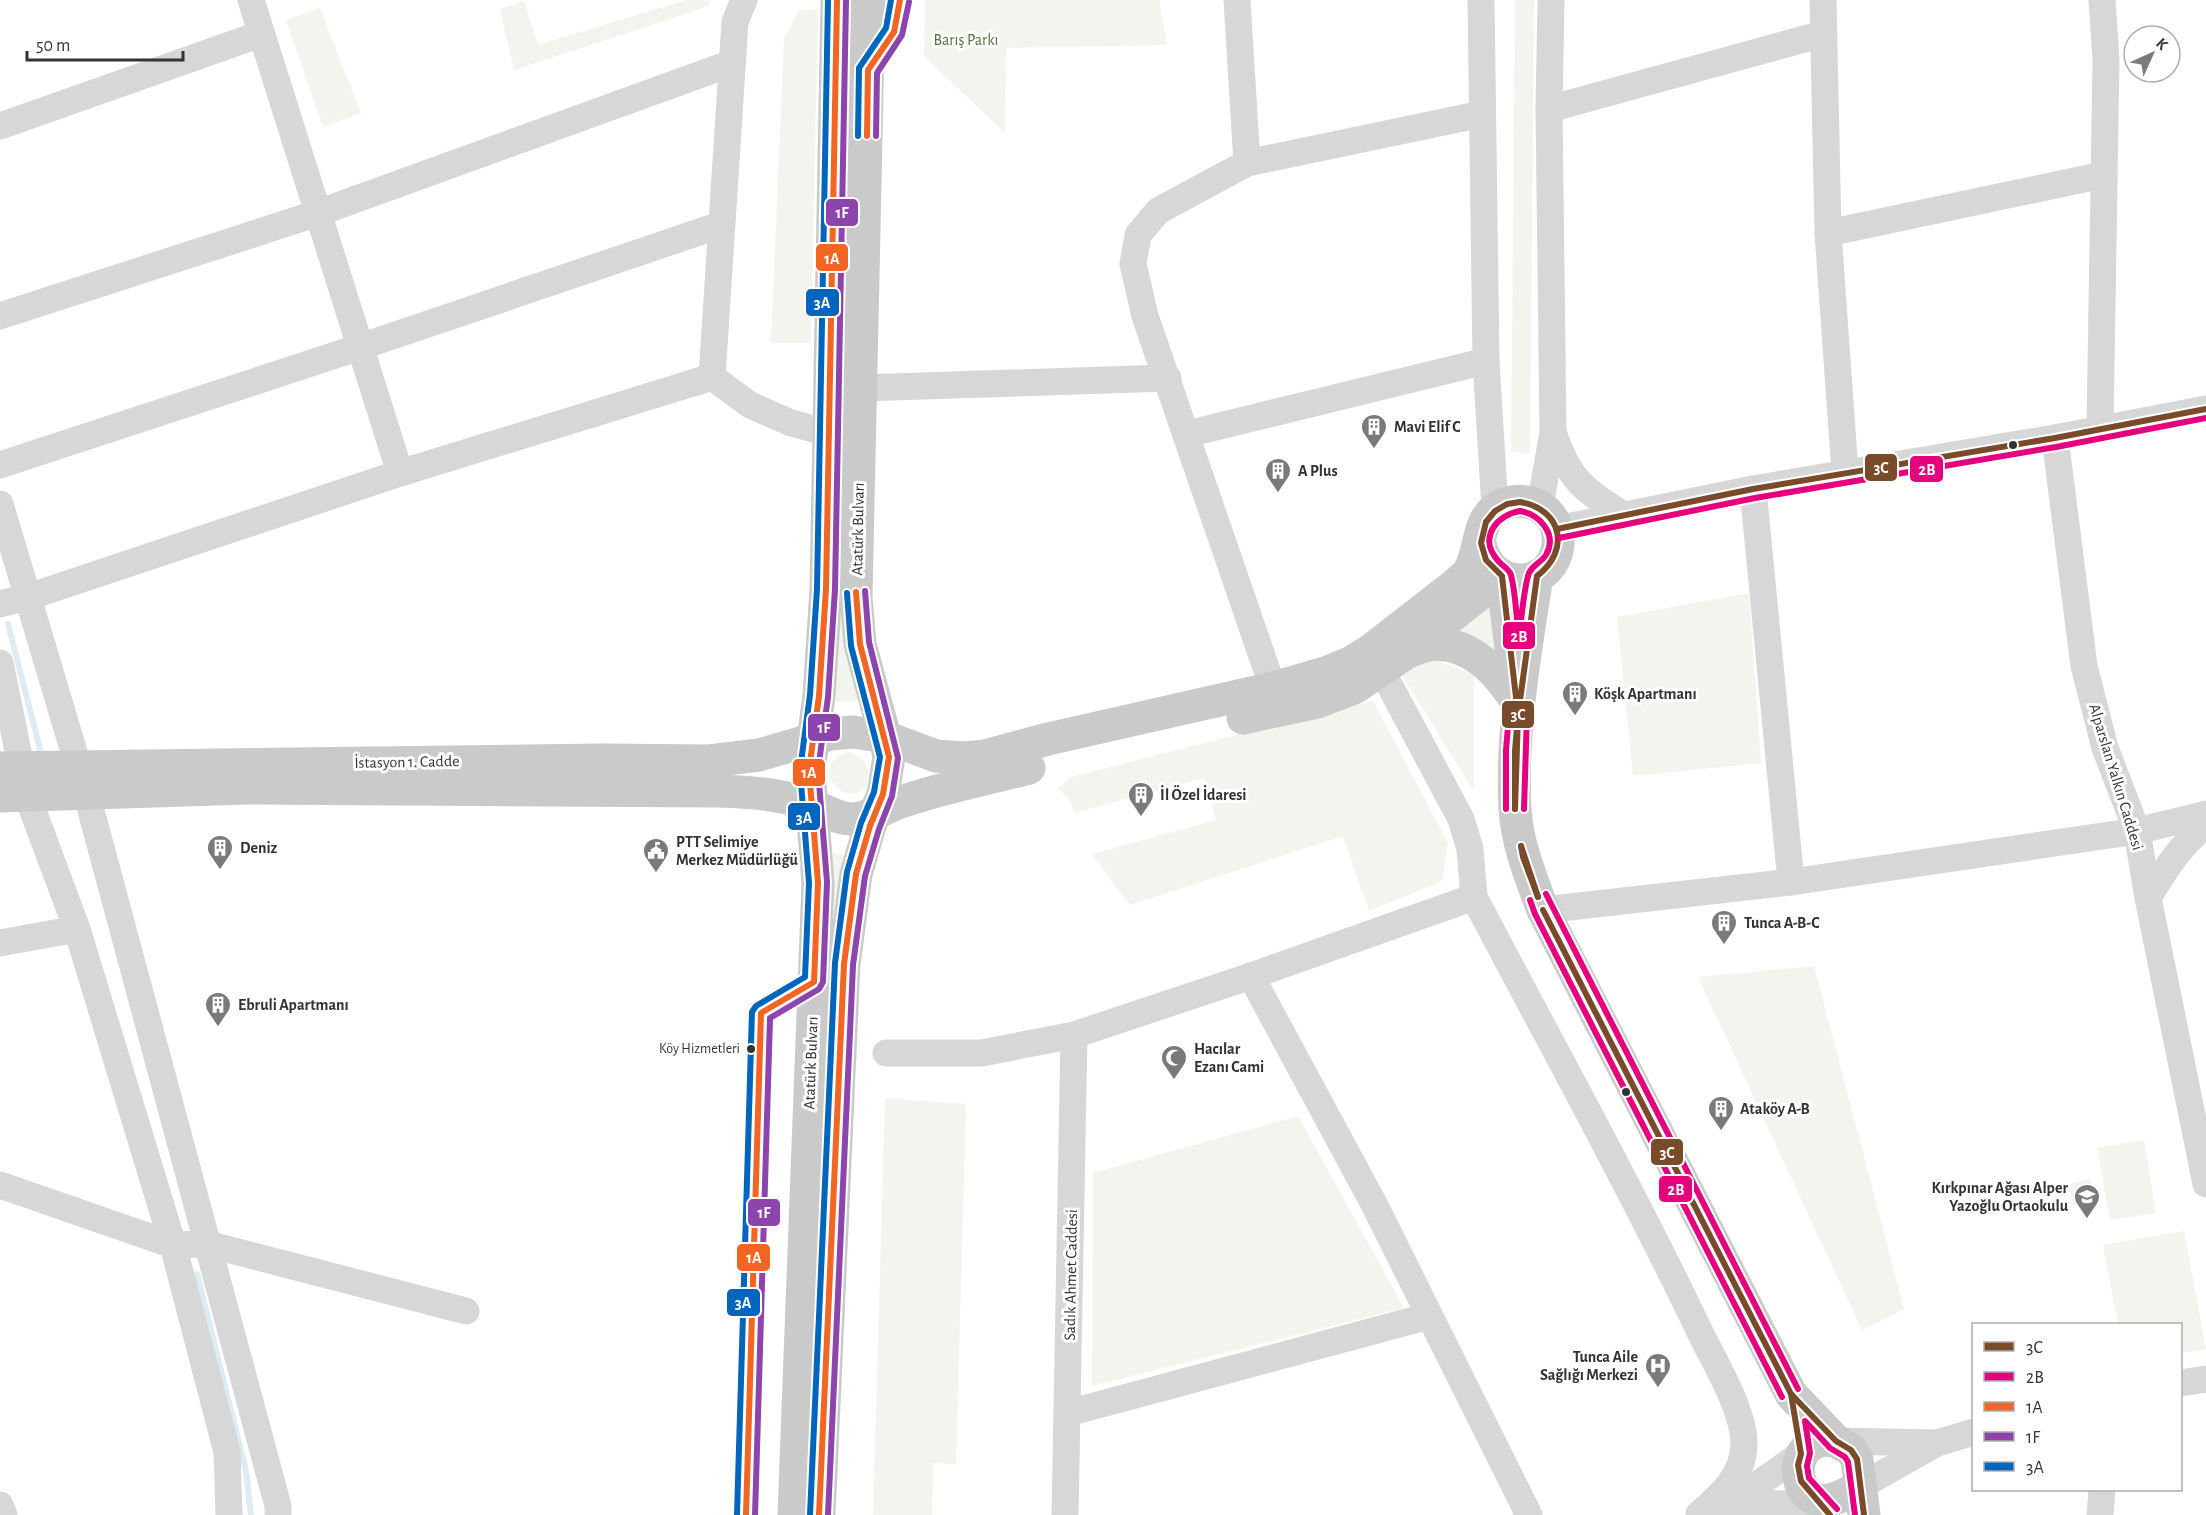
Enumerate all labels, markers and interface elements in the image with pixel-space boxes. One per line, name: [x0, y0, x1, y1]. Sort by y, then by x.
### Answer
scale bar: [27, 24, 183, 62]
north arrow: [2122, 24, 2182, 84]
park label: Barış Parkı: [934, 32, 998, 48]
text: K: [2153, 35, 2171, 54]
text: 50 m: [36, 37, 70, 55]
line badge: 1F: [825, 198, 859, 227]
text: 1F: [835, 205, 849, 221]
line badge: 1A: [815, 243, 849, 272]
text: 1A: [824, 251, 840, 267]
line badge: 3A: [805, 288, 840, 317]
text: 3A: [814, 295, 831, 311]
building icon: Mavi Elif C: [1359, 412, 1389, 450]
place label: Mavi Elif C: [1394, 419, 1461, 435]
unlabelled marker: [2007, 439, 2019, 451]
line badge: 3C: [1864, 453, 1898, 482]
line badge: 2B: [1909, 455, 1944, 483]
building icon: A Plus: [1263, 456, 1293, 494]
text: 3C: [1873, 460, 1889, 476]
text: 2B: [1919, 462, 1935, 478]
place label: A Plus: [1298, 463, 1338, 479]
street label: Atatürk Bulvarı: [849, 482, 867, 576]
line badge: 2B: [1502, 621, 1536, 650]
text: 2B: [1511, 629, 1527, 645]
building icon: Köşk Apartmanı: [1560, 679, 1590, 717]
place label: Köşk Apartmanı: [1594, 686, 1697, 702]
line badge: 3C: [1501, 700, 1535, 729]
street label: Alparslan Yalkın Caddesi: [2086, 702, 2146, 852]
text: 3C: [1510, 707, 1526, 723]
line badge: 1F: [807, 713, 841, 742]
text: 1F: [817, 720, 831, 736]
street label: İstasyon 1. Cadde: [354, 751, 460, 772]
line badge: 1A: [792, 758, 826, 787]
text: 1A: [801, 765, 817, 781]
building icon: İl Özel İdaresi: [1126, 780, 1156, 818]
place label: İl Özel İdaresi: [1160, 785, 1247, 803]
line badge: 3A: [787, 802, 821, 831]
text: 3A: [796, 810, 813, 826]
building icon: Deniz: [205, 833, 235, 871]
place label: PTT Selimiye Merkez Müdürlüğü: [676, 834, 798, 868]
public building icon: PTT Selimiye Merkez Müdürlüğü: [641, 836, 671, 874]
place label: Deniz: [240, 840, 278, 856]
building icon: Tunca A-B-C: [1709, 908, 1739, 946]
place label: Tunca A-B-C: [1744, 915, 1820, 931]
building icon: Ebruli Apartmanı: [203, 990, 233, 1028]
place label: Ebruli Apartmanı: [238, 997, 349, 1013]
street label: Atatürk Bulvarı: [801, 1016, 821, 1110]
place label: Hacılar Ezanı Cami: [1194, 1041, 1264, 1075]
place label: Köy Hizmetleri: [659, 1042, 740, 1056]
marker: Köy Hizmetleri: [745, 1043, 757, 1055]
mosque icon: Hacılar Ezanı Cami: [1159, 1043, 1189, 1081]
unlabelled marker: [1620, 1086, 1632, 1098]
building icon: Ataköy A-B: [1706, 1094, 1736, 1132]
place label: Ataköy A-B: [1740, 1101, 1810, 1118]
line badge: 3C: [1650, 1138, 1684, 1166]
text: 3C: [1659, 1145, 1675, 1161]
line badge: 2B: [1658, 1175, 1693, 1203]
place label: Kırkpınar Ağası Alper Yazoğlu Ortaokulu: [1931, 1180, 2069, 1214]
text: 2B: [1668, 1182, 1684, 1198]
school or university icon: Kırkpınar Ağası Alper Yazoğlu Ortaokulu: [2072, 1182, 2102, 1220]
line badge: 1F: [747, 1198, 781, 1227]
text: 1F: [757, 1205, 771, 1221]
street label: Sadık Ahmet Caddesi: [1062, 1209, 1080, 1341]
line badge: 1A: [736, 1243, 771, 1272]
text: 1A: [746, 1250, 762, 1266]
line badge: 3A: [726, 1288, 761, 1317]
text: 3A: [735, 1295, 752, 1311]
legend: [1972, 1323, 2182, 1491]
text: 3C: [2026, 1339, 2043, 1357]
place label: Tunca Aile Sağlığı Merkezi: [1540, 1349, 1638, 1383]
hospital icon: Tunca Aile Sağlığı Merkezi: [1643, 1351, 1673, 1389]
text: 2B: [2026, 1369, 2044, 1387]
text: 1A: [2026, 1399, 2043, 1417]
text: 1F: [2026, 1429, 2040, 1447]
text: 3A: [2026, 1459, 2044, 1477]

